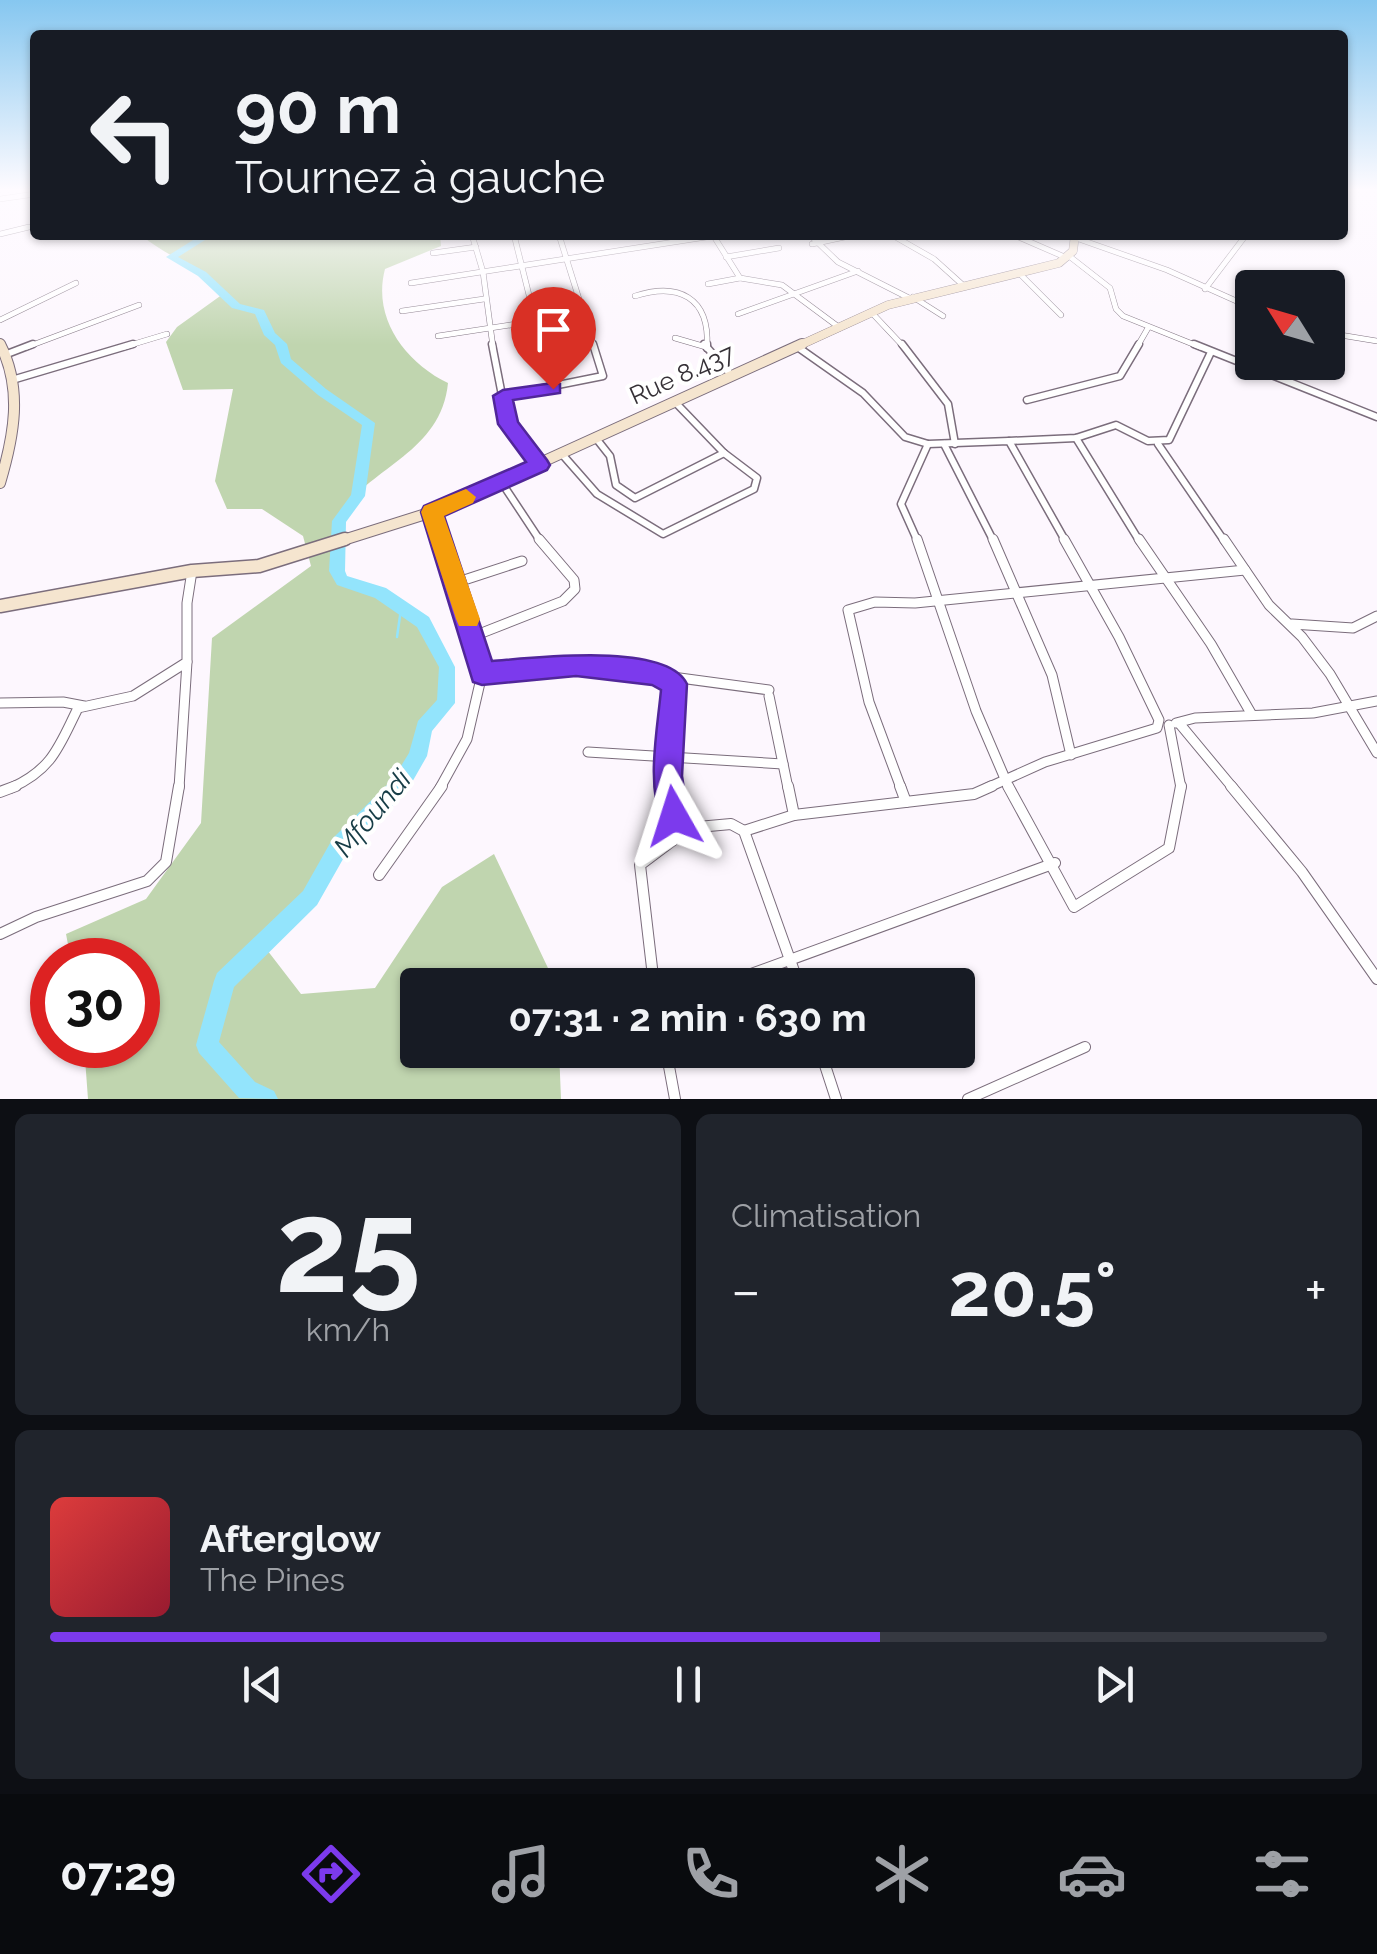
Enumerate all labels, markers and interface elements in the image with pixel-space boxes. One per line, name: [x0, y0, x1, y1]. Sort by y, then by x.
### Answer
text: 90 m: [235, 67, 401, 149]
icon: left: [70, 70, 200, 200]
text: Tournez à gauche: [235, 151, 605, 204]
north arrow: [1235, 270, 1345, 380]
map controls: [1235, 270, 1345, 380]
pin: [511, 287, 596, 390]
icon: arrive: [526, 302, 581, 357]
street label: Rue 8.437: [625, 337, 740, 410]
water label: Mfoundi: [327, 763, 419, 863]
position arrow: [622, 764, 726, 868]
speed limit sign: 30: [30, 938, 160, 1068]
text: 07:31 · 2 min · 630 m: [508, 995, 867, 1040]
text: 25: [275, 1170, 421, 1322]
text: Climatisation: [731, 1197, 921, 1234]
text: 20.5°: [948, 1245, 1116, 1334]
text: −: [731, 1258, 761, 1323]
text: +: [1304, 1258, 1327, 1323]
text: km/h: [306, 1311, 390, 1348]
text: Afterglow: [200, 1516, 381, 1561]
text: The Pines: [200, 1561, 345, 1598]
icon: previous: [235, 1657, 290, 1712]
icon: pause: [661, 1657, 716, 1712]
icon: next: [1087, 1657, 1142, 1712]
icon: directions: [296, 1839, 366, 1909]
icon: music: [486, 1839, 556, 1909]
icon: phone: [676, 1839, 746, 1909]
icon: climate: [867, 1839, 937, 1909]
icon: car: [1057, 1839, 1127, 1909]
icon: filters: [1247, 1839, 1317, 1909]
text: 07:29: [60, 1848, 176, 1901]

